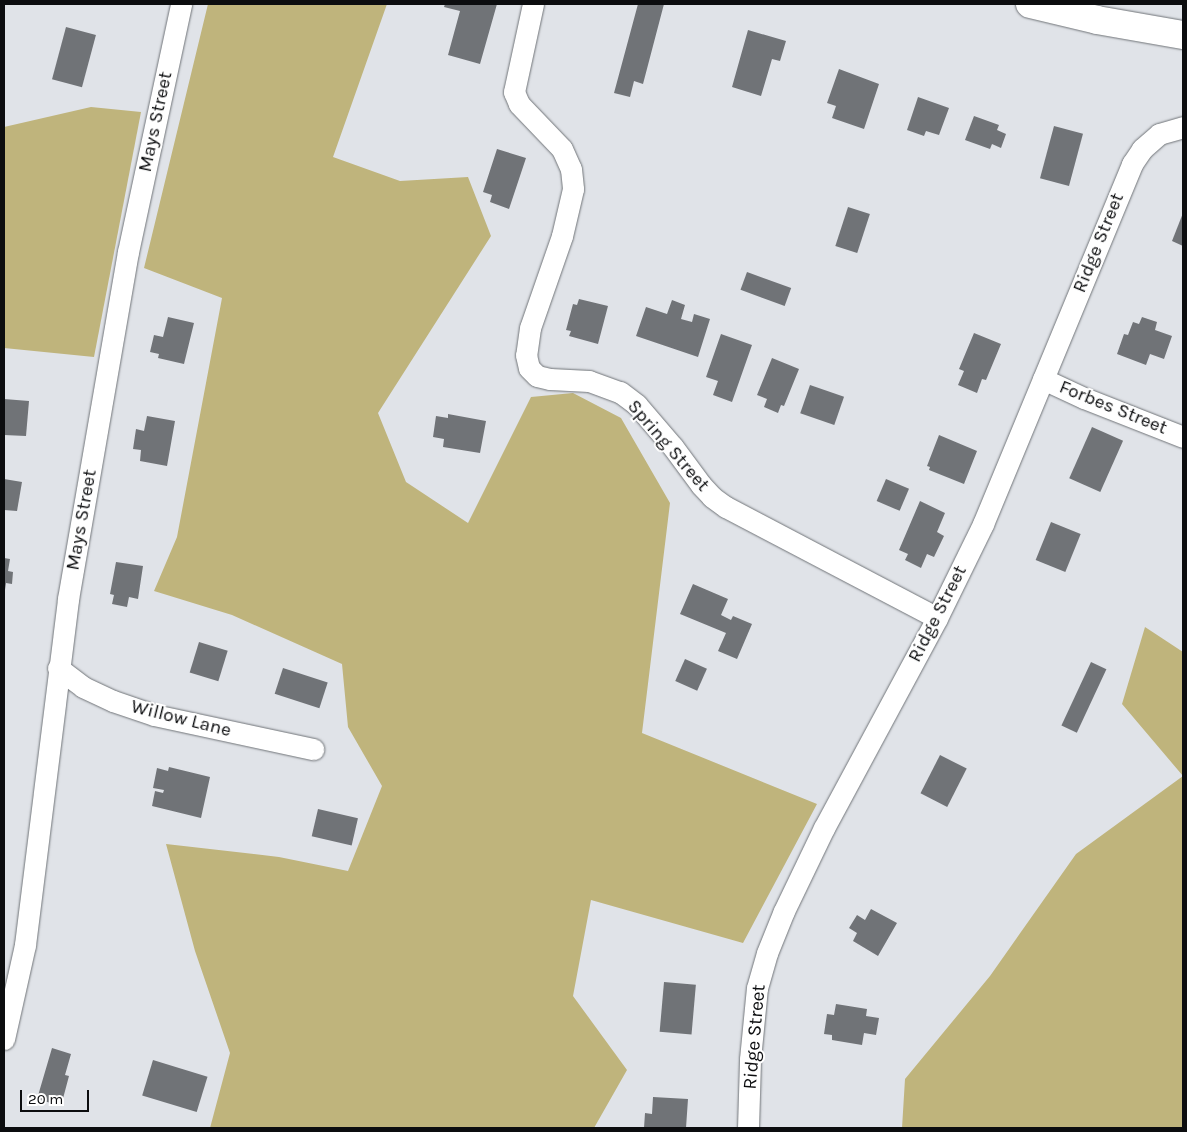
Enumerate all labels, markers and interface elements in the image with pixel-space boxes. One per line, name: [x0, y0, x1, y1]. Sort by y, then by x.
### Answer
street label: Mays Street: [134, 70, 178, 174]
street label: Ridge Street: [1069, 190, 1129, 296]
street label: Forbes Street: [1056, 376, 1170, 440]
street label: Spring Street: [622, 396, 714, 496]
street label: Mays Street: [62, 468, 102, 572]
street label: Ridge Street: [904, 562, 972, 666]
street label: Willow Lane: [129, 696, 233, 742]
street label: Ridge Street: [739, 983, 771, 1091]
scale bar: [22, 1080, 91, 1112]
text: 20 m: [28, 1090, 63, 1108]

